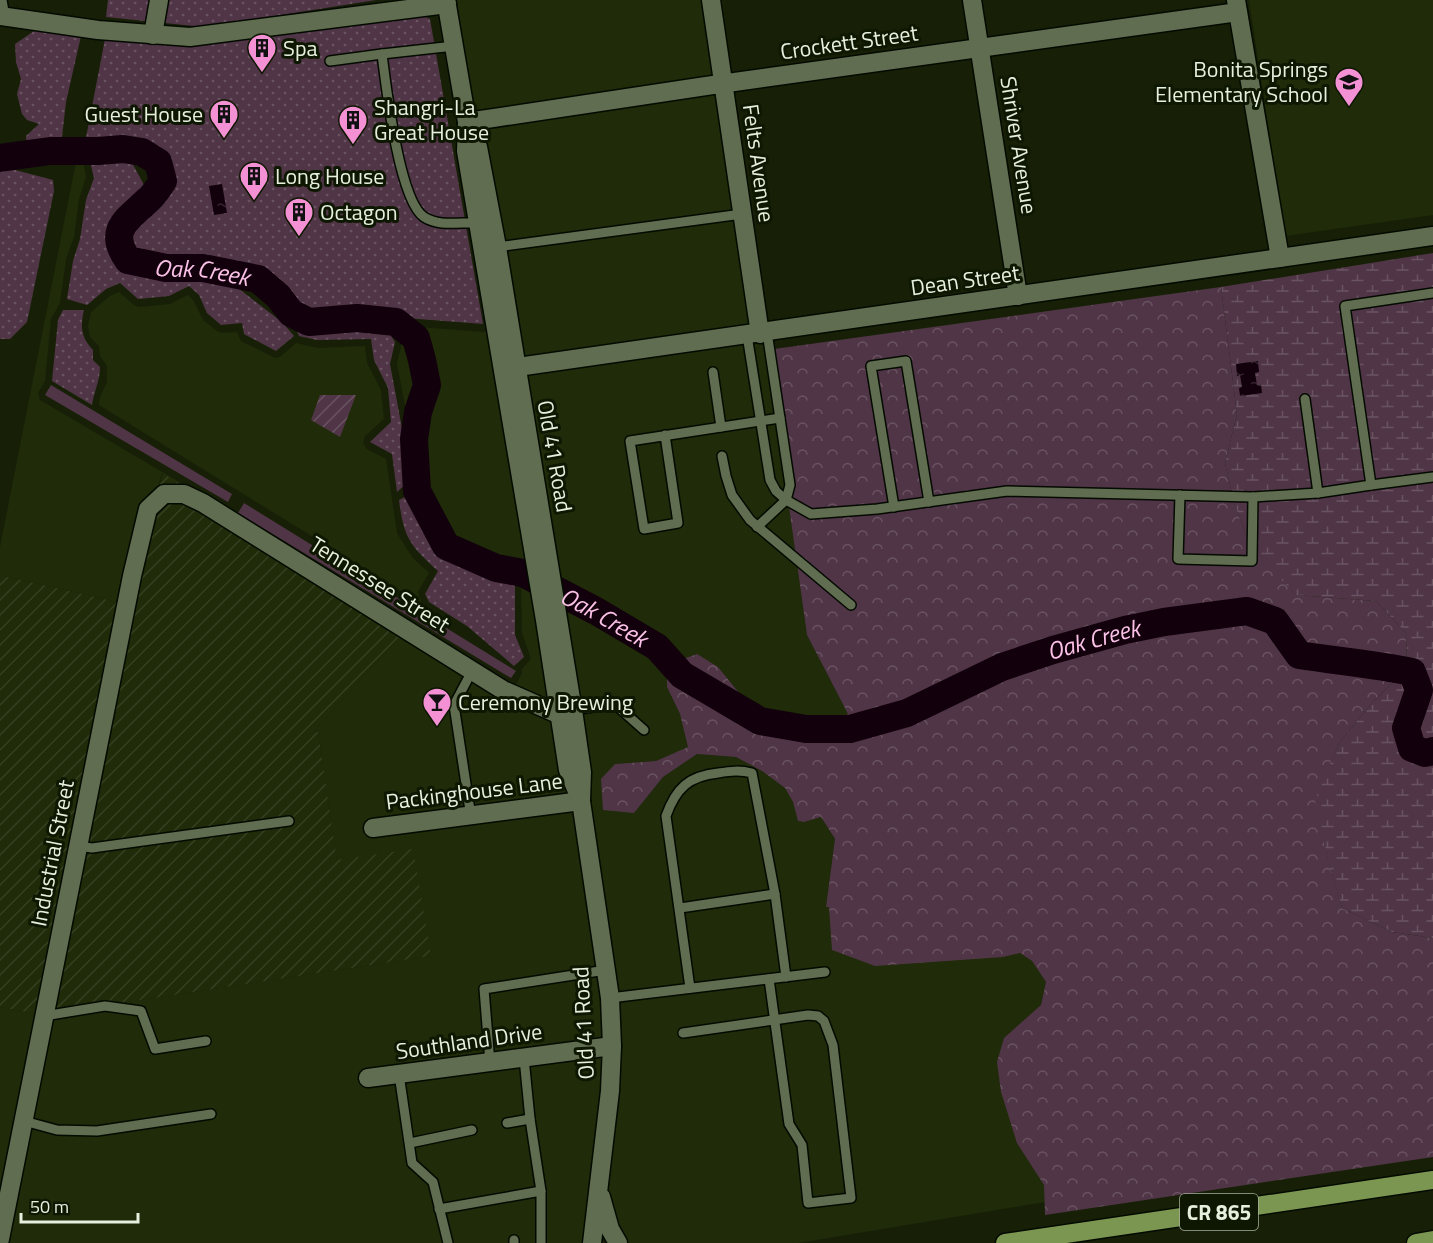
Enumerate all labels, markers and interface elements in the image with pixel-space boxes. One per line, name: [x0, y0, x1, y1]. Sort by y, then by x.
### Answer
street label: Crockett Street: [778, 15, 920, 68]
place label: Spa: [283, 31, 318, 65]
building icon: Spa: [246, 32, 278, 74]
place label: Bonita Springs Elementary School: [1155, 52, 1328, 111]
school or university icon: Bonita Springs Elementary School: [1333, 66, 1365, 108]
street label: Shriver Avenue: [991, 74, 1047, 216]
place label: Shangri-La Great House: [374, 90, 489, 149]
place label: Guest House: [84, 97, 203, 131]
building icon: Guest House: [208, 98, 240, 140]
street label: Felts Avenue: [734, 102, 784, 224]
building icon: Shangri-La Great House: [337, 104, 369, 146]
place label: Long House: [275, 159, 384, 193]
building icon: Long House: [238, 160, 270, 202]
place label: Octagon: [320, 195, 398, 229]
building icon: Octagon: [283, 196, 315, 238]
water label: Oak Creek: [151, 248, 256, 296]
street label: Dean Street: [908, 255, 1022, 304]
street label: Old 41 Road: [528, 397, 582, 515]
street label: Tennessee Street: [303, 527, 457, 641]
water label: Oak Creek: [554, 578, 658, 657]
water label: Oak Creek: [1042, 609, 1146, 669]
place label: Ceremony Brewing: [458, 685, 633, 719]
bar icon: Ceremony Brewing: [421, 686, 453, 728]
street label: Packinghouse Lane: [384, 763, 564, 819]
street label: Industrial Street: [21, 777, 83, 929]
street label: Old 41 Road: [563, 966, 603, 1080]
street label: Southland Drive: [394, 1014, 544, 1068]
scale bar: [21, 1186, 138, 1224]
text: 50 m: [30, 1193, 69, 1220]
road number: CR 865: [1180, 1194, 1258, 1230]

